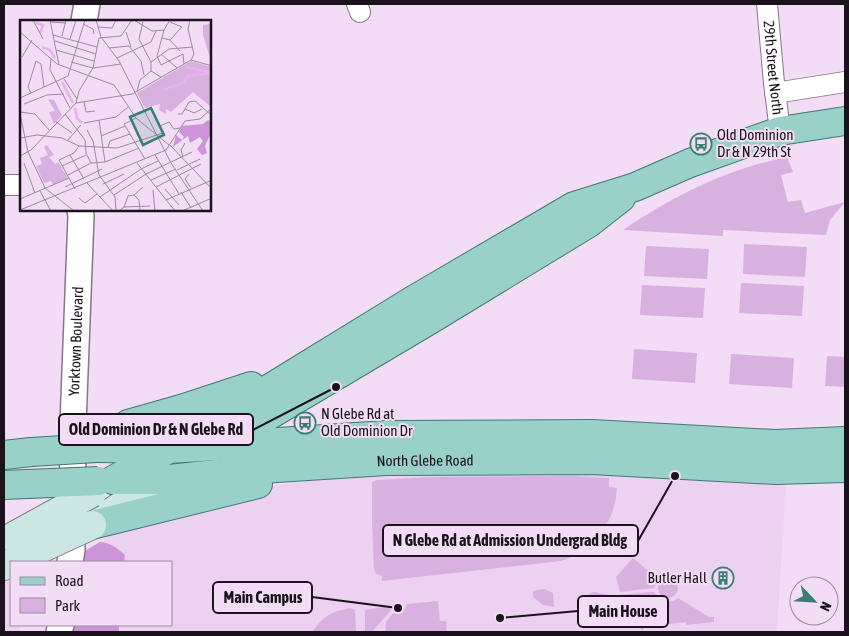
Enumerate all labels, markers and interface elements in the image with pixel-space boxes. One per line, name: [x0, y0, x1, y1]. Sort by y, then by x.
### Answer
inset map: [20, 20, 211, 211]
street label: 29th Street North: [761, 20, 787, 116]
place label: Old Dominion Dr & N 29th St: [717, 126, 794, 160]
bus stop icon: Old Dominion Dr & N 29th St: [689, 132, 713, 156]
street label: Yorktown Boulevard: [65, 286, 86, 396]
place label: N Glebe Rd at Old Dominion Dr: [321, 405, 413, 439]
bus stop icon: N Glebe Rd at Old Dominion Dr: [293, 411, 317, 435]
callout: Old Dominion Dr & N Glebe Rd: [59, 414, 253, 445]
text: Old Dominion Dr & N Glebe Rd: [69, 420, 244, 438]
street label: North Glebe Road: [376, 452, 474, 470]
callout: N Glebe Rd at Admission Undergrad Bldg: [383, 525, 638, 556]
text: N Glebe Rd at Admission Undergrad Bldg: [393, 531, 627, 549]
legend: [10, 561, 172, 626]
building icon: Butler Hall: [711, 566, 735, 590]
place label: Butler Hall: [648, 569, 707, 586]
text: Road: [55, 572, 84, 589]
north arrow: [789, 576, 839, 626]
callout: Main Campus: [213, 582, 312, 613]
text: Main Campus: [224, 588, 303, 606]
callout: Main House: [578, 596, 668, 627]
text: Park: [55, 597, 80, 614]
text: N: [817, 599, 835, 614]
text: Main House: [588, 602, 658, 620]

